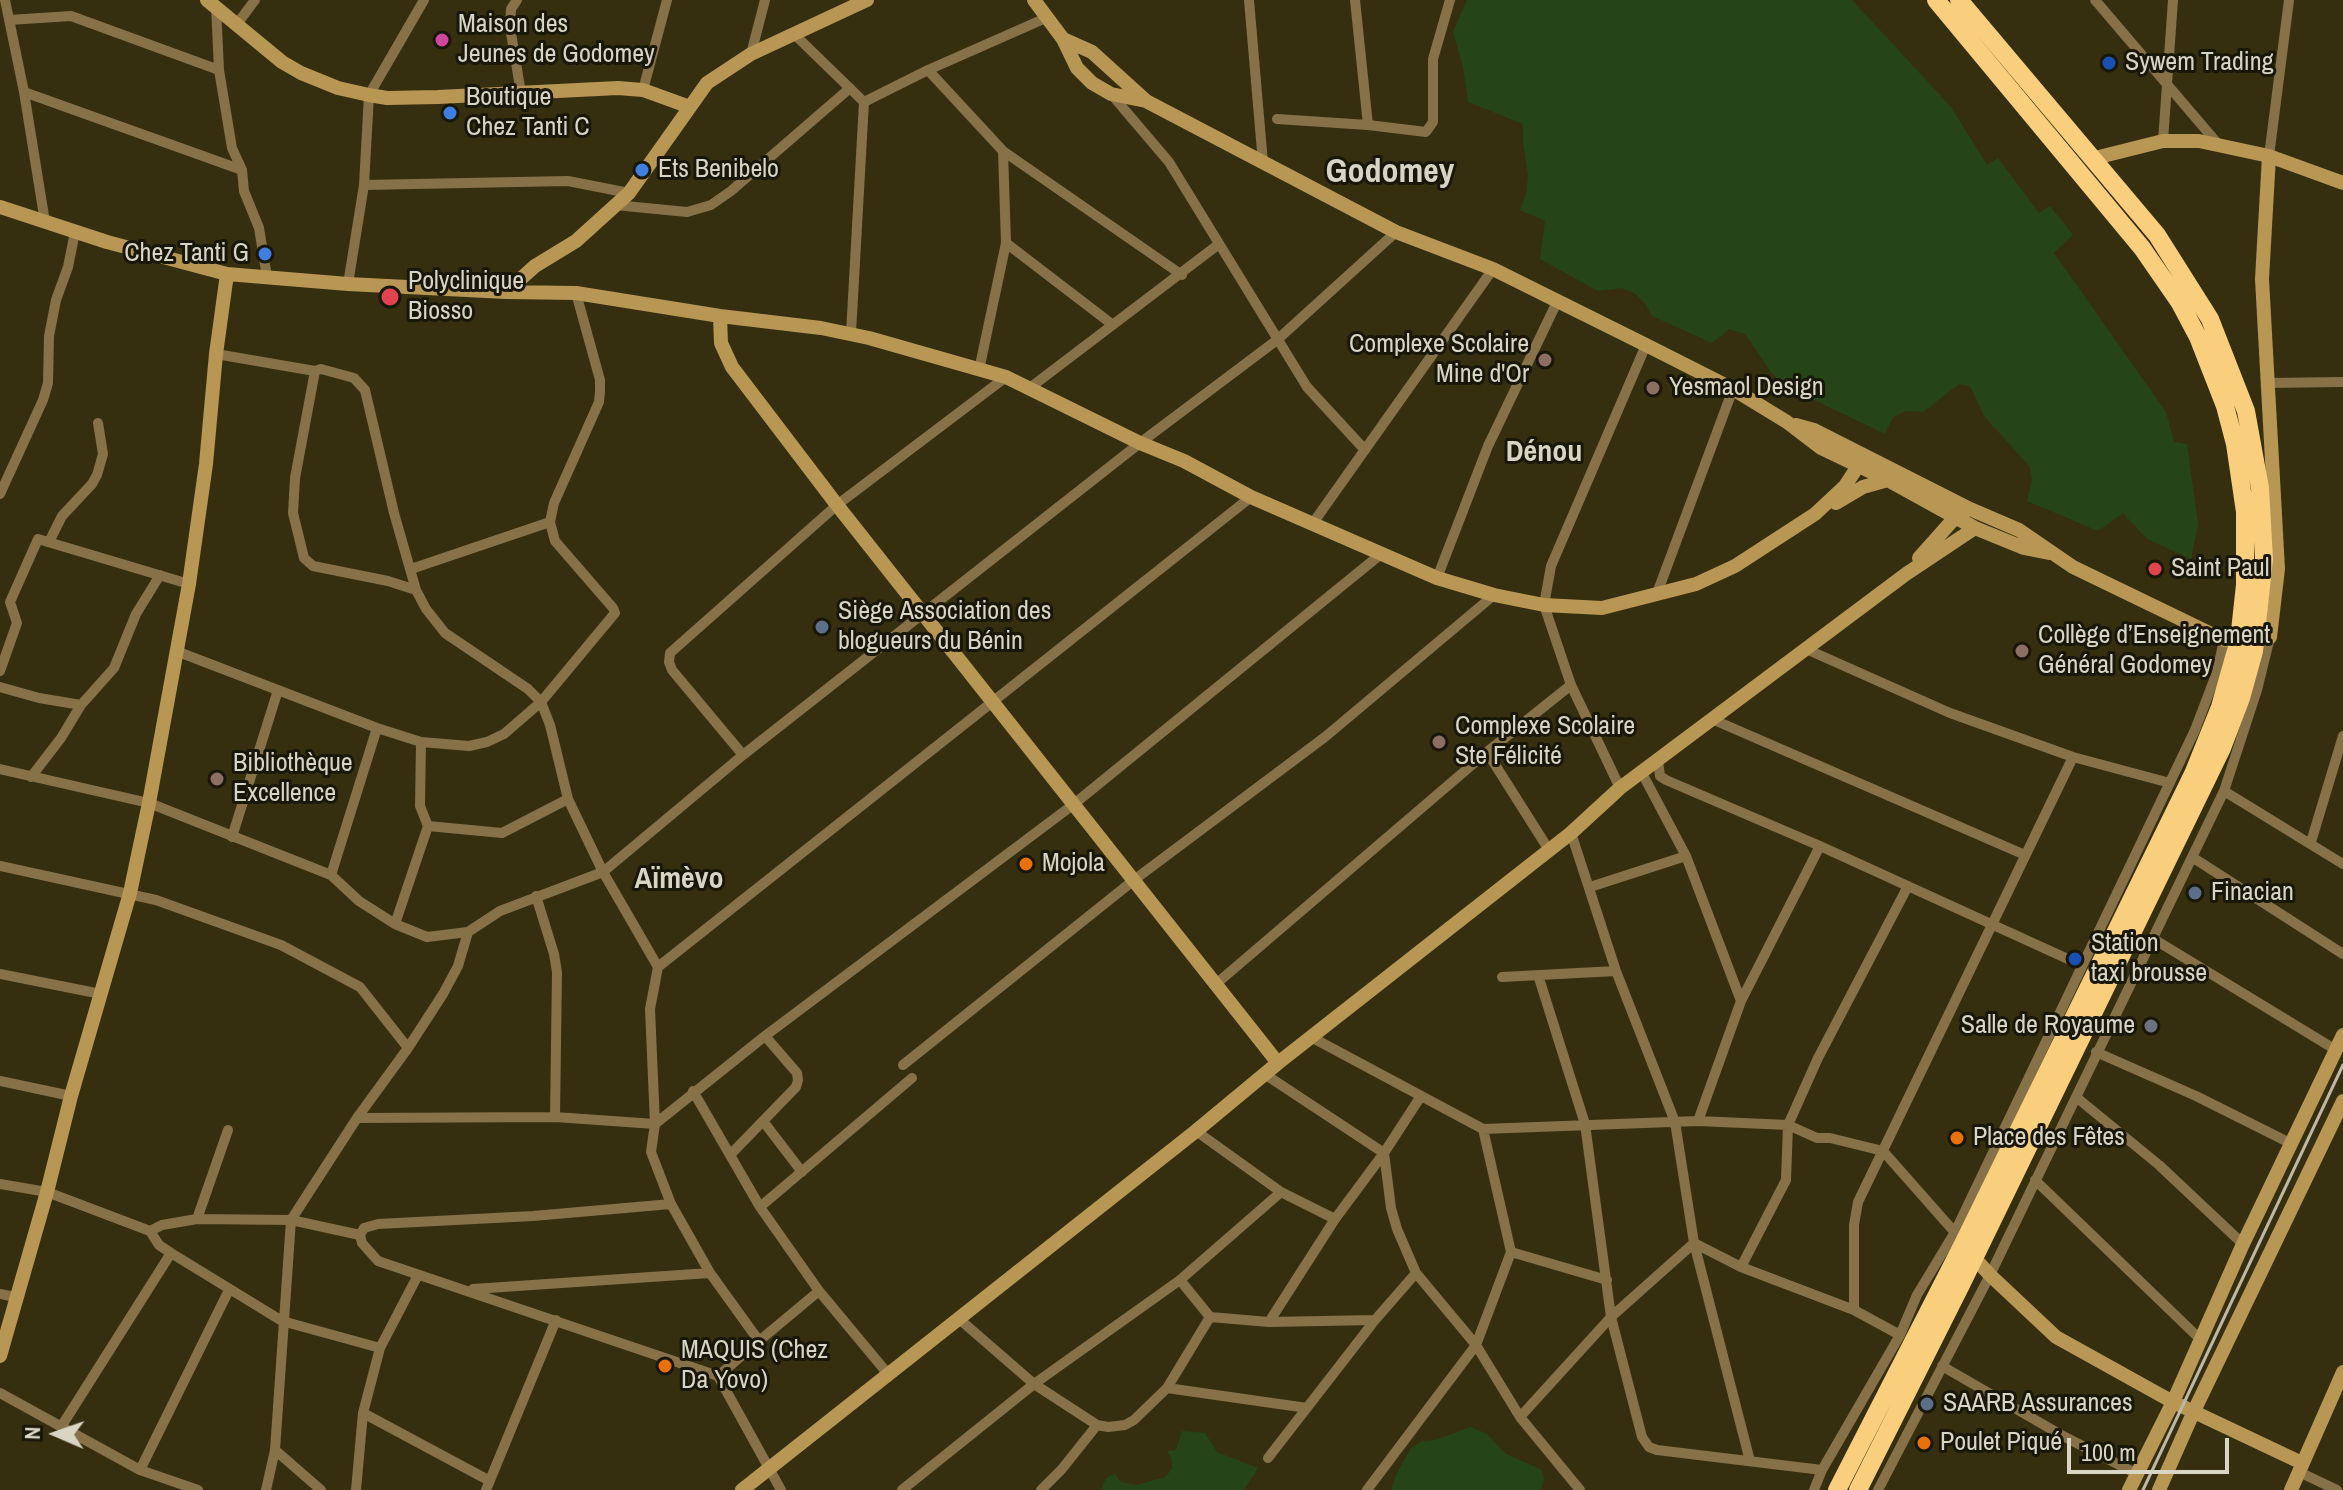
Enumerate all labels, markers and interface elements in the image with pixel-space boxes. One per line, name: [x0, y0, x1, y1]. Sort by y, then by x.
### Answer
place label: Maison des Jeunes de Godomey: [458, 9, 655, 70]
marker: Maison des Jeunes de Godomey: [433, 31, 451, 49]
place label: Sywem Trading: [2125, 47, 2274, 79]
marker: Sywem Trading: [2100, 54, 2118, 72]
place label: Boutique Chez Tanti C: [466, 82, 590, 144]
marker: Boutique Chez Tanti C: [441, 104, 459, 122]
district label: Godomey: [1326, 153, 1454, 193]
place label: Ets Benibelo: [658, 154, 779, 186]
marker: Ets Benibelo: [633, 161, 651, 179]
place label: Chez Tanti G: [124, 238, 249, 270]
marker: Chez Tanti G: [256, 245, 274, 263]
place label: Polyclinique Biosso: [408, 266, 524, 328]
marker: Polyclinique Biosso: [379, 286, 401, 308]
place label: Complexe Scolaire Mine d'Or: [1349, 329, 1529, 390]
marker: Complexe Scolaire Mine d'Or: [1536, 351, 1554, 369]
place label: Yesmaol Design: [1669, 372, 1824, 404]
marker: Yesmaol Design: [1644, 379, 1662, 397]
district label: Dénou: [1506, 435, 1582, 471]
place label: Saint Paul: [2171, 553, 2269, 585]
marker: Saint Paul: [2146, 560, 2164, 578]
place label: Siège Association des blogueurs du Bénin: [838, 596, 1051, 658]
marker: Siège Association des blogueurs du Bénin: [813, 618, 831, 636]
place label: Collège d’Enseignement Général Godomey: [2038, 620, 2270, 682]
marker: Collège d’Enseignement Général Godomey: [2013, 642, 2031, 660]
place label: Complexe Scolaire Ste Félicité: [1455, 711, 1635, 772]
marker: Complexe Scolaire Ste Félicité: [1430, 733, 1448, 751]
place label: Bibliothèque Excellence: [233, 748, 353, 810]
marker: Bibliothèque Excellence: [208, 770, 226, 788]
place label: Mojola: [1042, 848, 1105, 880]
marker: Mojola: [1017, 855, 1035, 873]
district label: Aïmèvo: [635, 862, 723, 898]
place label: Finacian: [2211, 877, 2294, 909]
marker: Finacian: [2186, 884, 2204, 902]
place label: Station taxi brousse: [2091, 928, 2207, 990]
marker: Station taxi brousse: [2066, 950, 2084, 968]
place label: Salle de Royaume: [1961, 1010, 2135, 1042]
marker: Salle de Royaume: [2142, 1017, 2160, 1035]
place label: Place des Fêtes: [1973, 1122, 2125, 1154]
marker: Place des Fêtes: [1948, 1129, 1966, 1147]
place label: MAQUIS (Chez Da Yovo): [681, 1335, 828, 1396]
marker: MAQUIS (Chez Da Yovo): [656, 1357, 674, 1375]
place label: SAARB Assurances: [1943, 1388, 2133, 1420]
north arrow: [16, 1394, 96, 1474]
marker: SAARB Assurances: [1918, 1395, 1936, 1413]
scale bar: [2071, 1422, 2233, 1472]
text: N: [17, 1426, 47, 1440]
place label: Poulet Piqué: [1940, 1427, 2062, 1459]
marker: Poulet Piqué: [1915, 1434, 1933, 1452]
text: 100 m: [2081, 1436, 2136, 1468]

